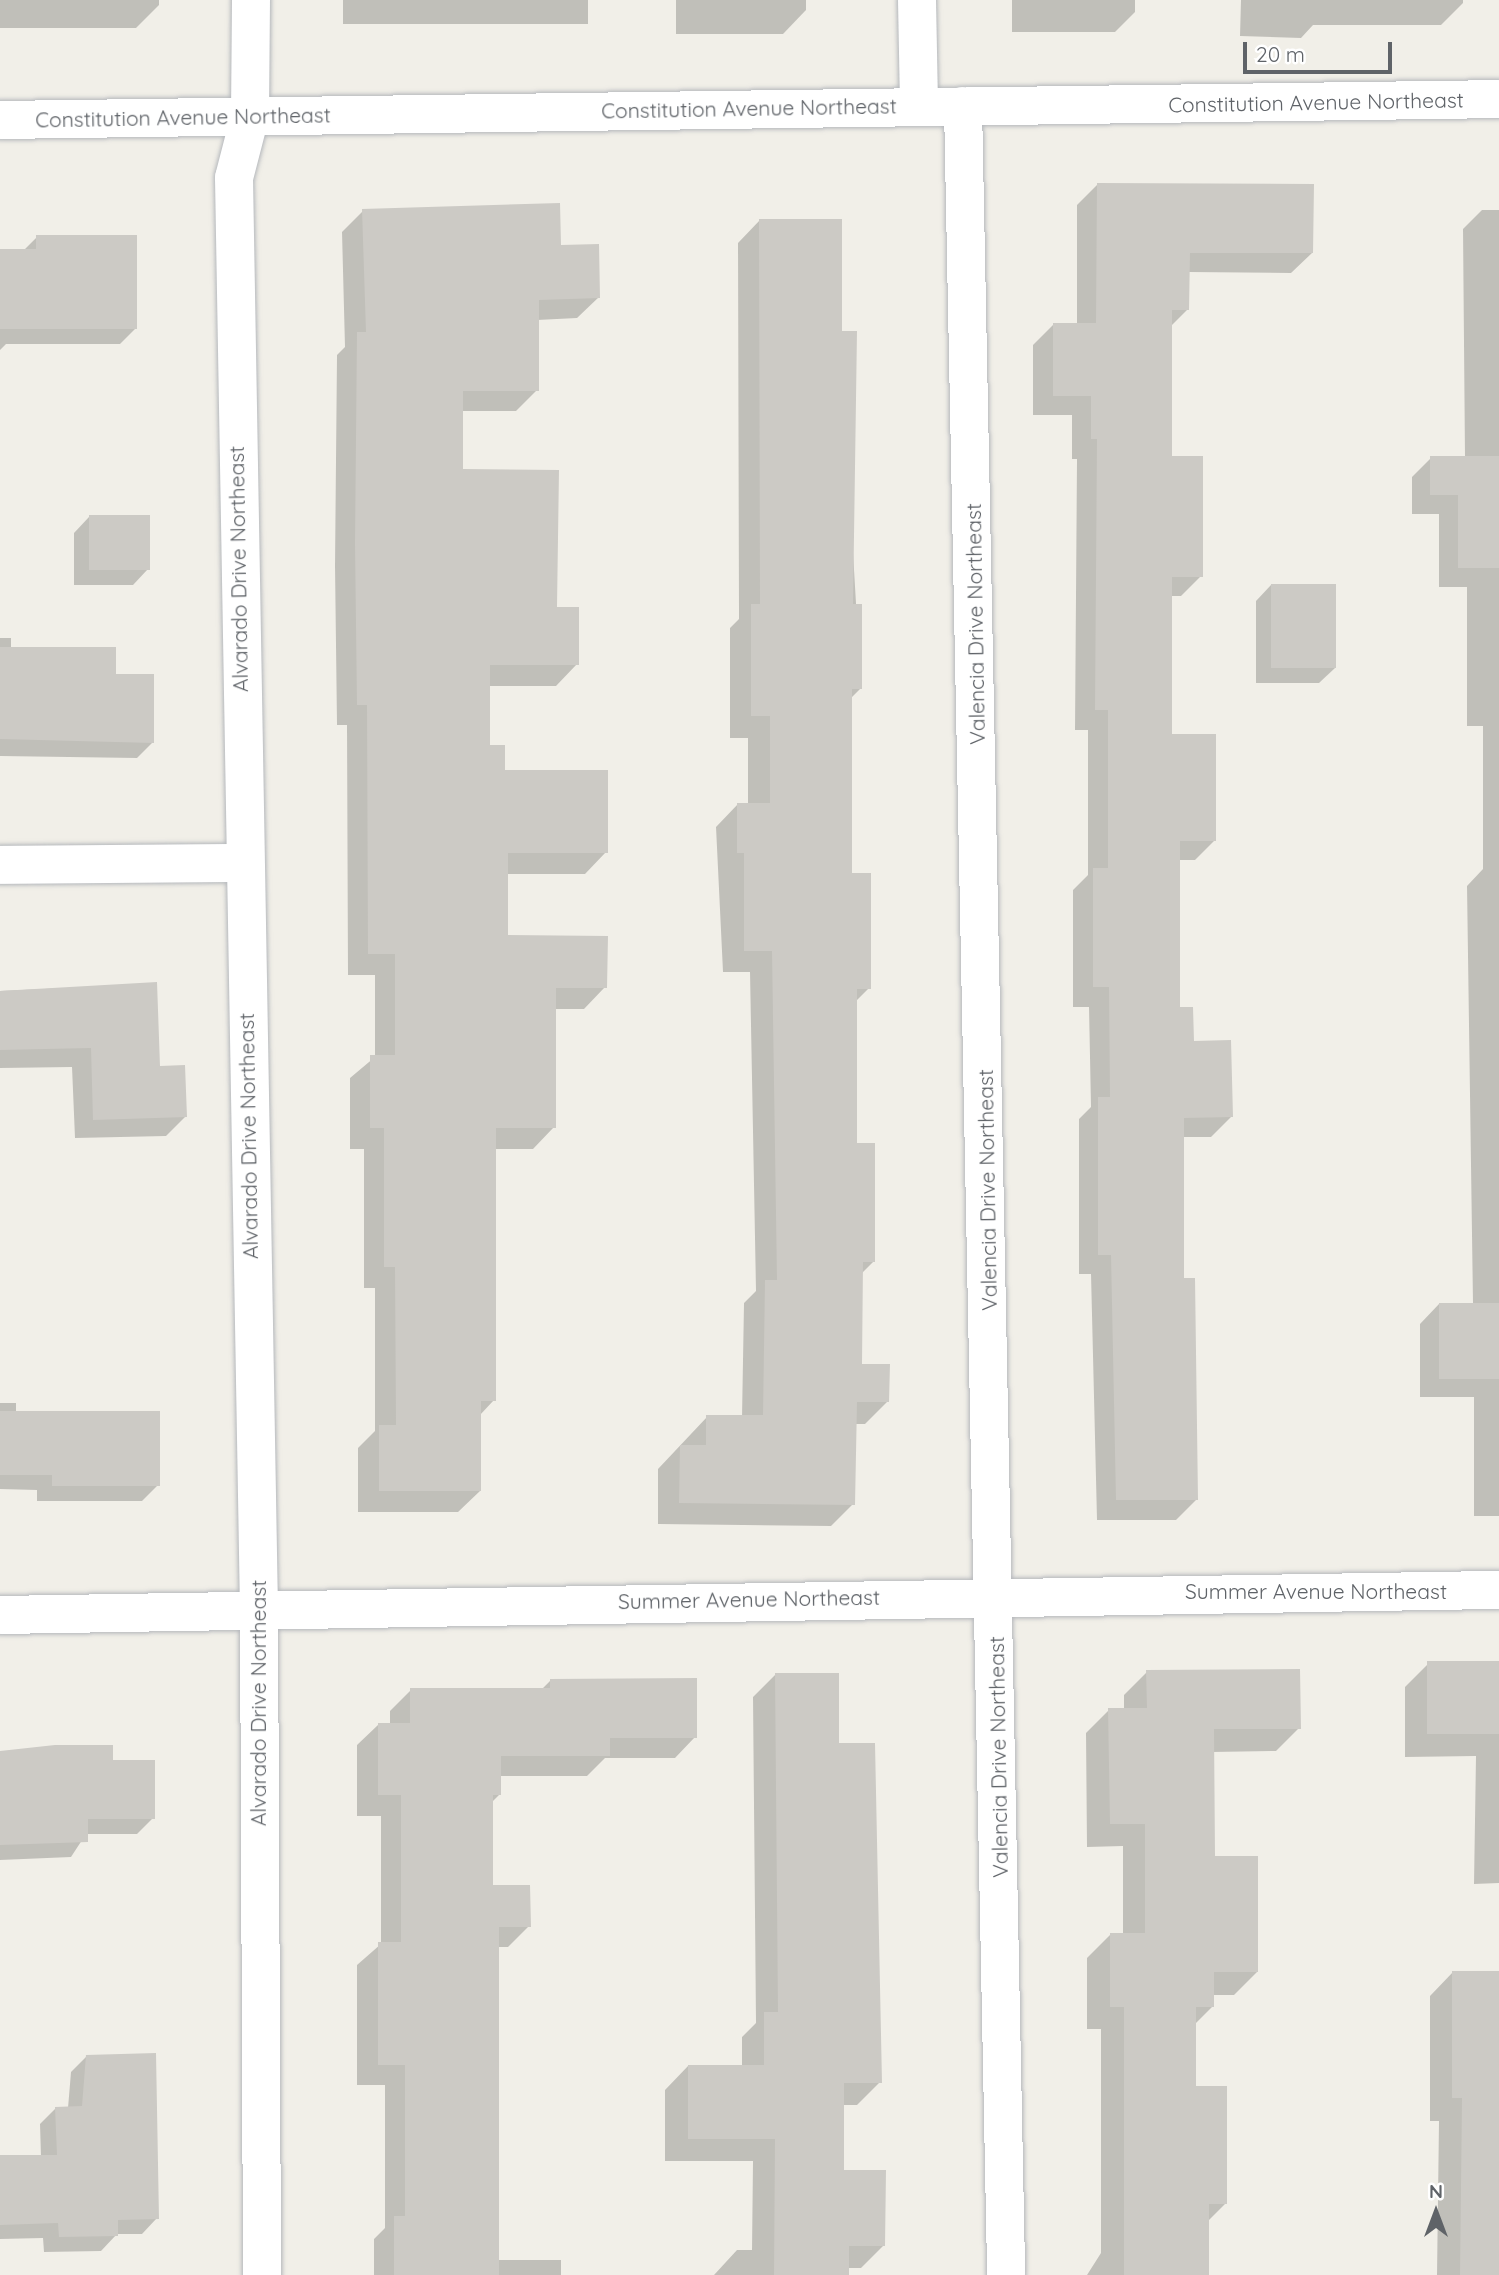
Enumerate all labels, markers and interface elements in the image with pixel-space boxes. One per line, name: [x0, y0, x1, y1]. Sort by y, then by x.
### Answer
scale bar: [1247, 28, 1396, 72]
text: 20 m: [1256, 41, 1305, 67]
street label: Constitution Avenue Northeast: [1168, 87, 1464, 117]
street label: Constitution Avenue Northeast: [601, 93, 897, 123]
street label: Constitution Avenue Northeast: [35, 102, 331, 132]
street label: Alvarado Drive Northeast: [223, 446, 253, 692]
street label: Valencia Drive Northeast: [960, 503, 990, 745]
street label: Alvarado Drive Northeast: [233, 1013, 263, 1259]
street label: Valencia Drive Northeast: [972, 1069, 1002, 1311]
street label: Summer Avenue Northeast: [1185, 1578, 1447, 1604]
street label: Alvarado Drive Northeast: [245, 1580, 271, 1826]
street label: Summer Avenue Northeast: [618, 1584, 880, 1614]
street label: Valencia Drive Northeast: [983, 1636, 1013, 1878]
north arrow: [1401, 2177, 1471, 2247]
text: N: [1429, 2179, 1443, 2203]

